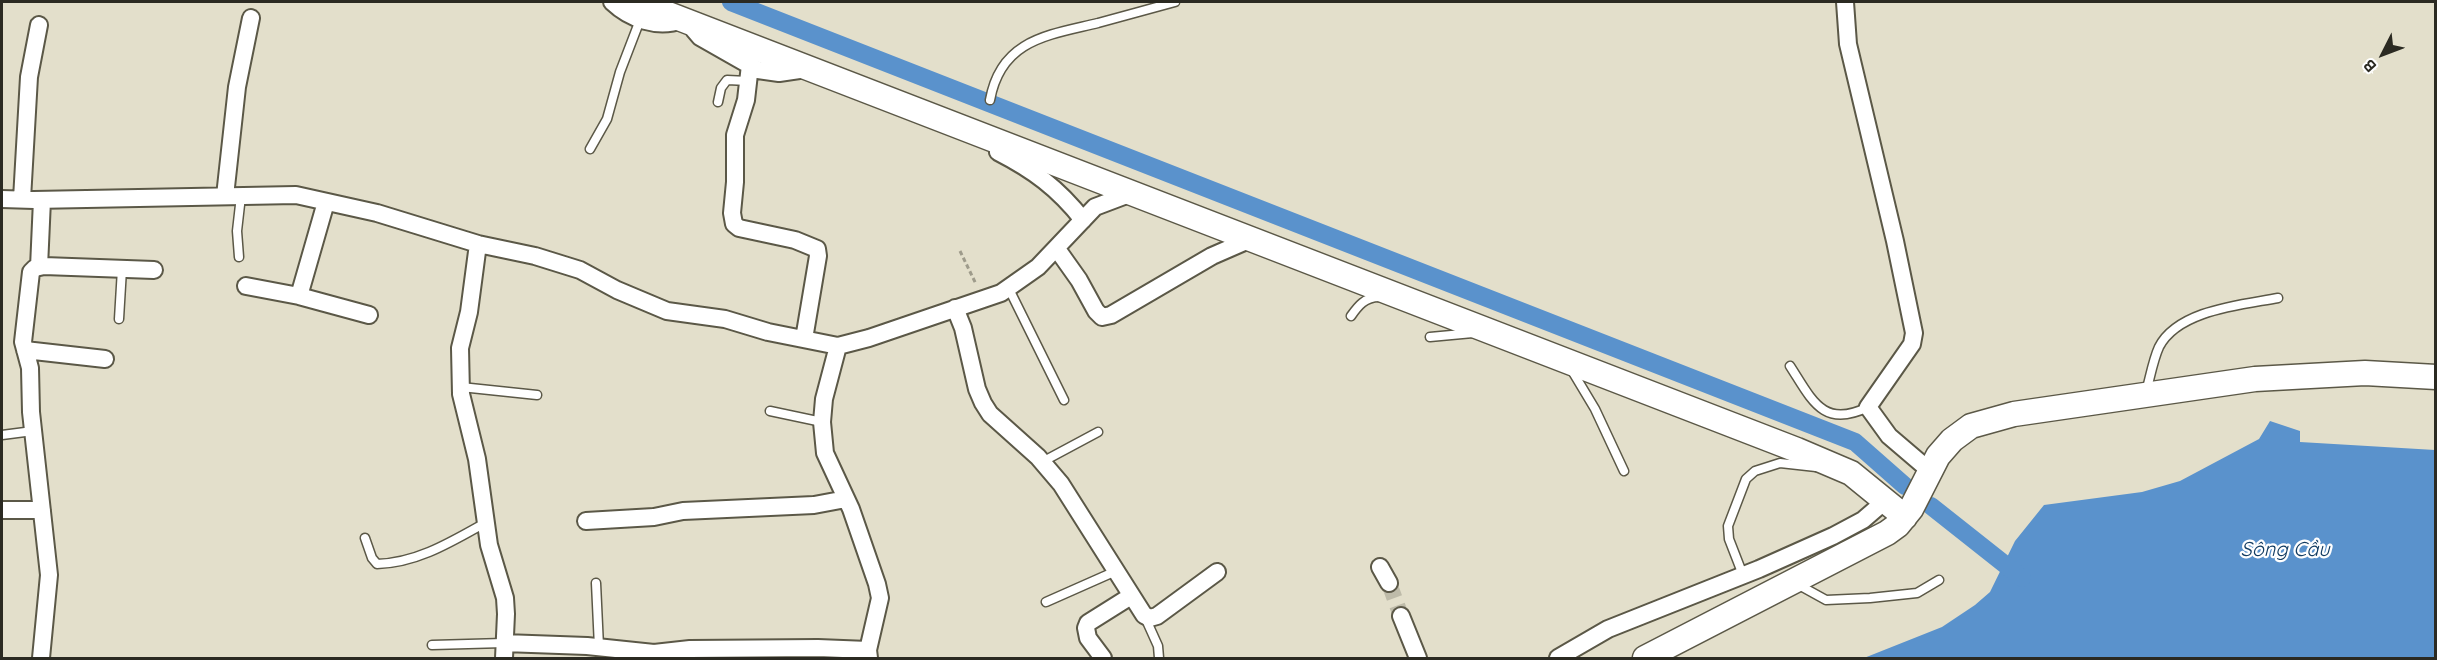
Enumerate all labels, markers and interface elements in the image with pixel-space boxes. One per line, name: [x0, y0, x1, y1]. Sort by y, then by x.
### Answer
north arrow: [2353, 24, 2413, 84]
text: B: [2359, 55, 2381, 77]
water label: Sông Cầu: [2240, 538, 2330, 562]

